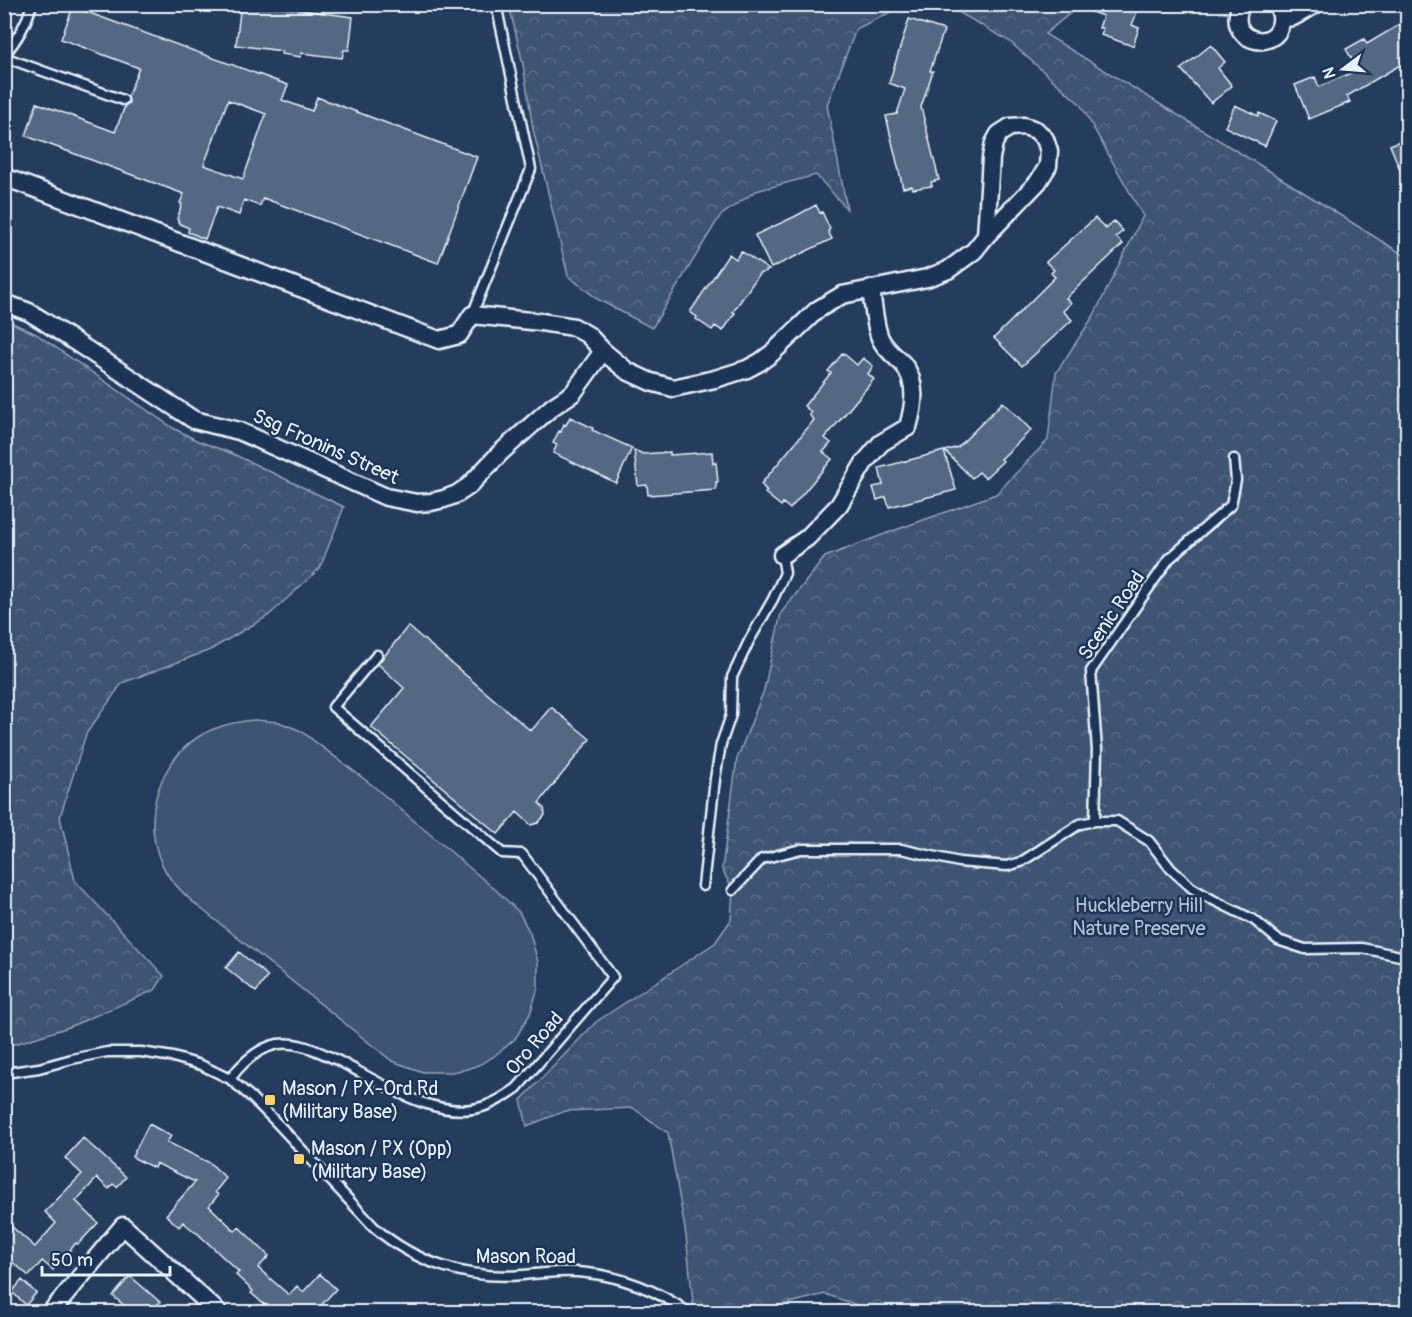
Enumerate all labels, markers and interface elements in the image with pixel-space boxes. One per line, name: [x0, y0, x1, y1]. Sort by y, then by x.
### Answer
north arrow: [1313, 39, 1373, 99]
text: N: [1318, 65, 1341, 81]
street label: Ssg Fronins Street: [249, 403, 404, 490]
street label: Scenic Road: [1073, 566, 1150, 665]
park label: Huckleberry Hill Nature Preserve: [1072, 893, 1206, 941]
street label: Oro Road: [500, 1006, 569, 1080]
place label: Mason / PX-Ord Rd (Military Base): [282, 1076, 438, 1124]
marker: Mason / PX-Ord Rd (Military Base): [263, 1093, 277, 1107]
place label: Mason / PX (Opp) (Military Base): [311, 1136, 453, 1184]
marker: Mason / PX (Opp) (Military Base): [292, 1152, 306, 1166]
scale bar: [42, 1239, 170, 1277]
street label: Mason Road: [476, 1244, 576, 1269]
text: 50 m: [51, 1249, 93, 1272]

